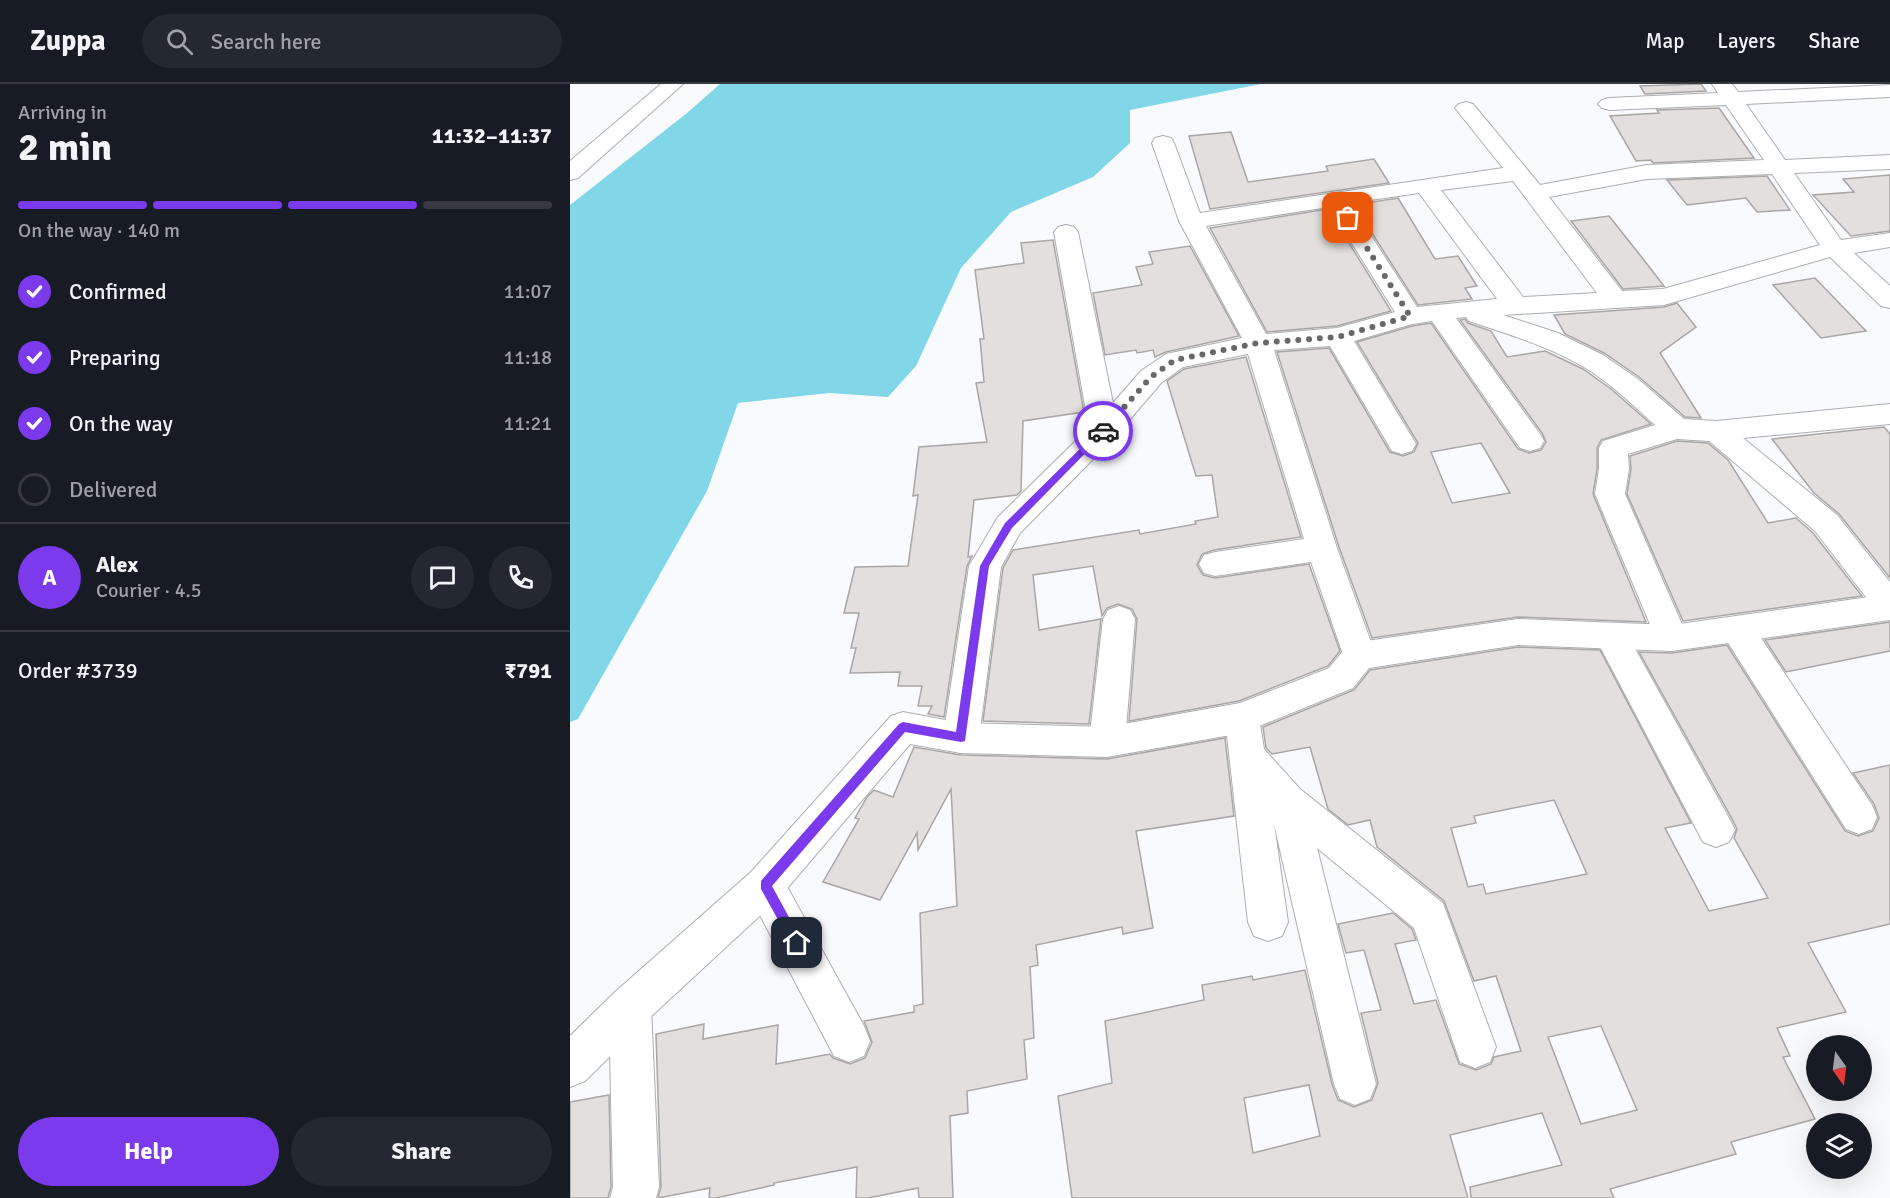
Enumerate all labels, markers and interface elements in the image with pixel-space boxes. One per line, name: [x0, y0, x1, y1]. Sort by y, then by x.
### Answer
search box: [142, 14, 562, 68]
text: Zuppa: [30, 24, 106, 58]
icon: search: [163, 25, 196, 58]
text: Search here: [211, 28, 322, 55]
text: Map: [1646, 28, 1684, 54]
text: Layers: [1717, 28, 1775, 54]
text: Share: [1808, 28, 1860, 54]
text: Arriving in: [18, 100, 107, 125]
text: 11:32–11:37: [432, 122, 552, 149]
text: 2 min: [18, 123, 112, 171]
pin: [1322, 192, 1373, 243]
icon: bag: [1331, 201, 1364, 234]
text: On the way · 140 m: [18, 218, 180, 243]
icon: check: [18, 275, 51, 308]
text: Confirmed: [69, 278, 167, 305]
text: 11:07: [503, 279, 552, 304]
icon: check: [18, 341, 51, 374]
text: Preparing: [69, 344, 161, 371]
text: 11:18: [503, 345, 552, 370]
courier: [1073, 401, 1133, 461]
icon: check: [18, 407, 51, 440]
text: On the way: [69, 410, 173, 437]
text: 11:21: [503, 411, 552, 436]
icon: car: [1087, 415, 1120, 448]
text: Delivered: [69, 476, 157, 503]
button: chat: [411, 546, 474, 609]
button: phone: [489, 546, 552, 609]
text: Alex: [96, 551, 138, 578]
text: A: [42, 564, 57, 591]
text: Courier · 4.5: [96, 578, 202, 603]
text: Order #3739: [18, 657, 138, 684]
text: ₹791: [504, 657, 552, 684]
pin: [771, 917, 822, 968]
icon: home: [780, 926, 813, 959]
north arrow: [1806, 1035, 1872, 1101]
map controls: [1806, 1035, 1872, 1179]
button: layers: [1806, 1113, 1872, 1179]
button: Help: [18, 1117, 279, 1186]
button: Share: [291, 1117, 552, 1186]

